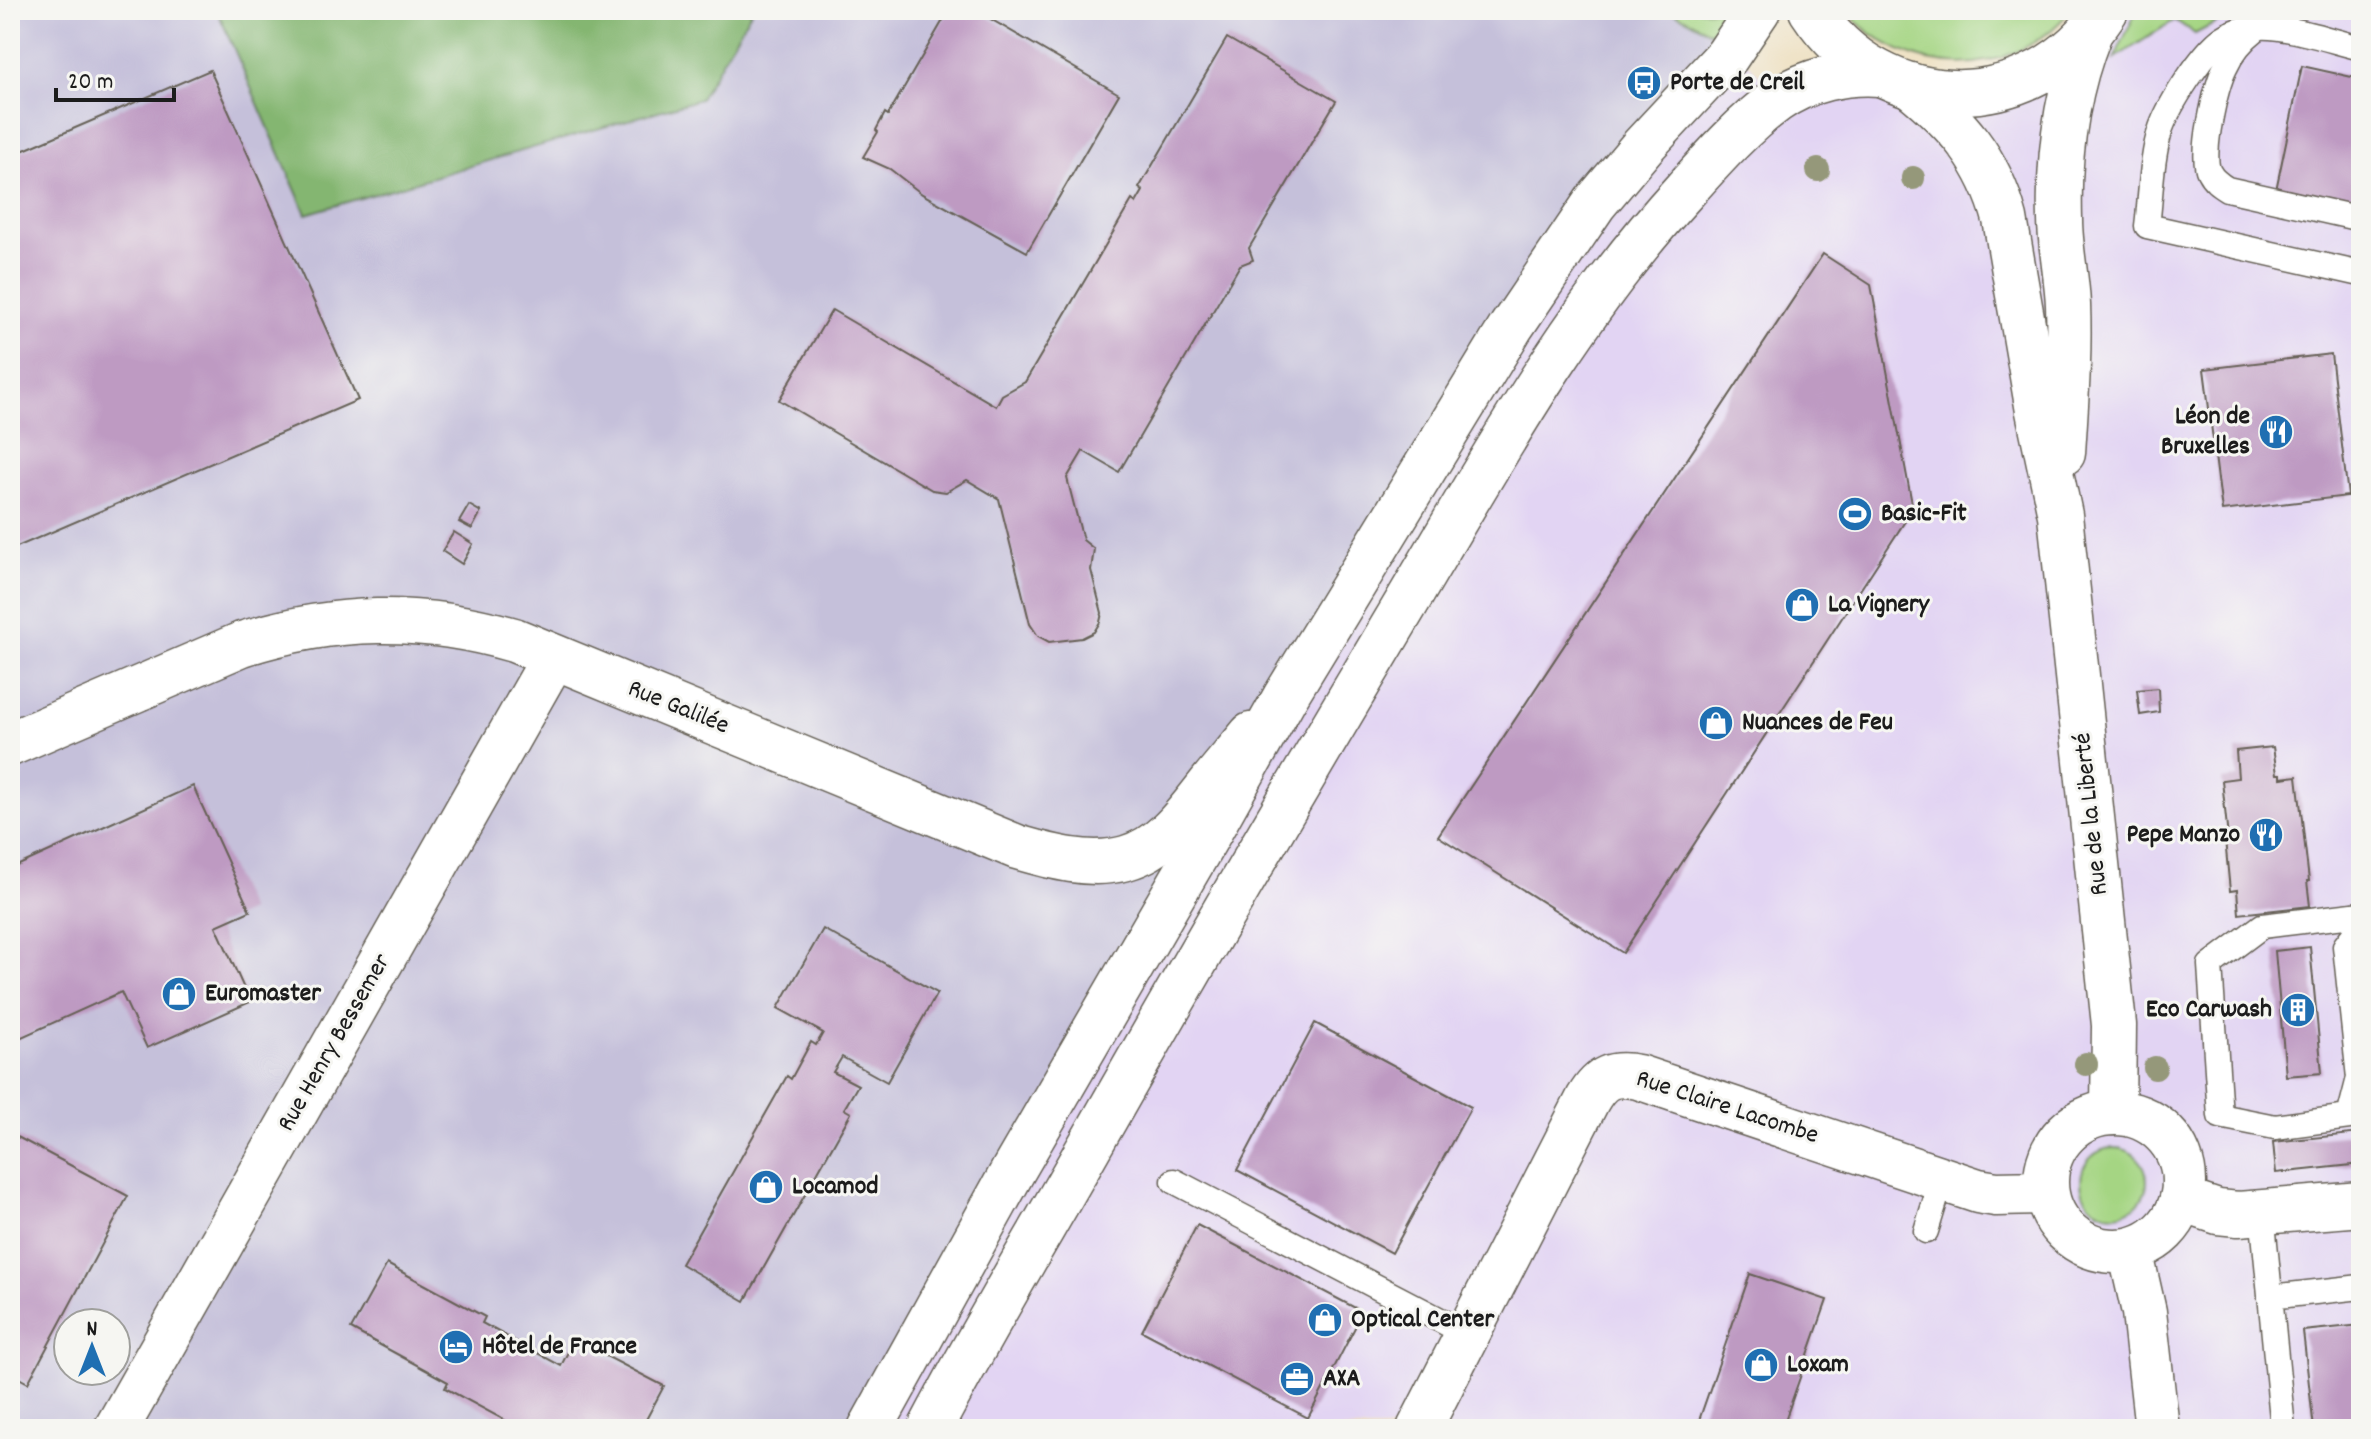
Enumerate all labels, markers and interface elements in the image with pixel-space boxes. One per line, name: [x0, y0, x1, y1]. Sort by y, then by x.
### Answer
scale bar: [56, 52, 174, 102]
bus stop icon: Porte de Creil: [1625, 64, 1663, 102]
place label: Porte de Creil: [1670, 65, 1805, 102]
text: 20 m: [68, 66, 114, 100]
place label: Léon de Bruxelles: [2161, 399, 2250, 466]
restaurant icon: Léon de Bruxelles: [2257, 413, 2295, 451]
sports icon: Basic-Fit: [1836, 495, 1874, 533]
place label: Basic-Fit: [1881, 496, 1967, 533]
shop icon: La Vignery: [1783, 586, 1821, 624]
place label: La Vignery: [1828, 587, 1931, 624]
street label: Rue Galilée: [622, 671, 734, 745]
shop icon: Nuances de Feu: [1697, 704, 1735, 742]
place label: Nuances de Feu: [1742, 705, 1893, 742]
street label: Rue de la Liberté: [2065, 731, 2119, 897]
restaurant icon: Pepe Manzo: [2247, 816, 2285, 854]
place label: Pepe Manzo: [2126, 817, 2240, 854]
street label: Rue Henry Bessemer: [269, 947, 401, 1139]
shop icon: Euromaster: [160, 975, 198, 1013]
place label: Euromaster: [205, 976, 321, 1013]
building icon: Eco Carwash: [2279, 991, 2317, 1029]
place label: Eco Carwash: [2146, 992, 2272, 1029]
street label: Rue Claire Lacombe: [1631, 1061, 1823, 1155]
shop icon: Locamod: [747, 1168, 785, 1206]
place label: Locamod: [792, 1169, 878, 1206]
shop icon: Optical Center: [1306, 1301, 1344, 1339]
place label: Optical Center: [1351, 1302, 1494, 1339]
north arrow: [52, 1307, 132, 1387]
text: N: [87, 1315, 98, 1346]
hotel icon: Hôtel de France: [437, 1328, 475, 1366]
place label: Hôtel de France: [482, 1329, 637, 1366]
shop icon: Loxam: [1742, 1346, 1780, 1384]
place label: Loxam: [1787, 1347, 1849, 1384]
office icon: AXA: [1278, 1360, 1316, 1398]
place label: AXA: [1323, 1361, 1361, 1398]

